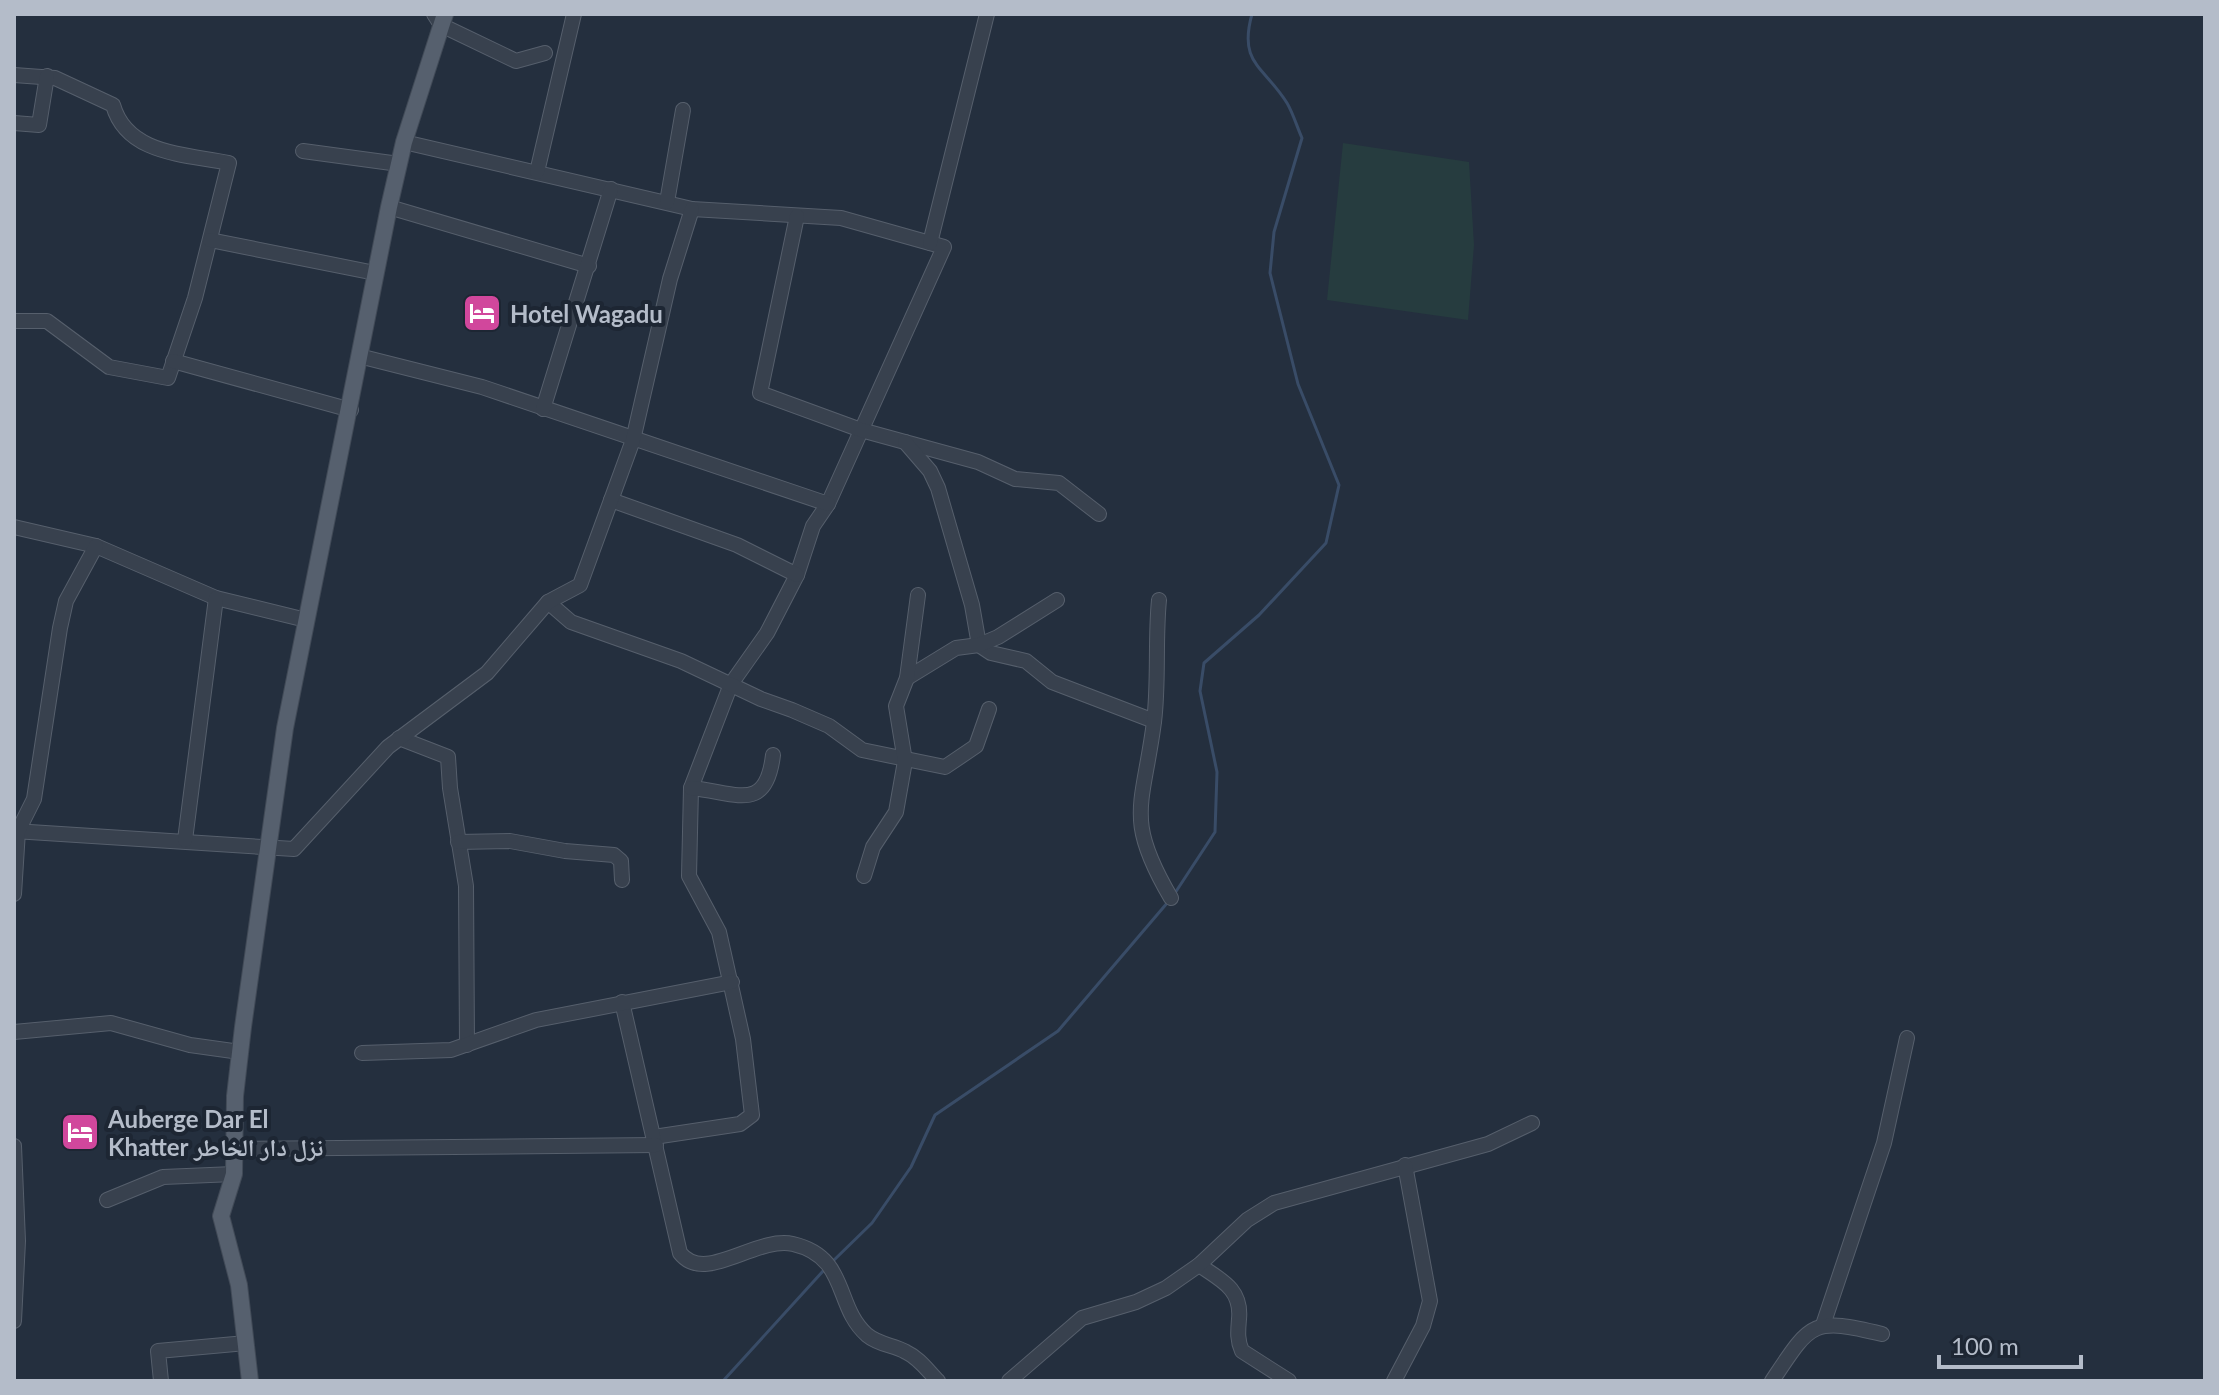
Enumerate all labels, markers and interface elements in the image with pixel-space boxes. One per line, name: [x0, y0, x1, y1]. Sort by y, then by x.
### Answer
hotel icon: Hotel Wagadu: [461, 292, 503, 334]
place label: Hotel Wagadu: [510, 299, 663, 328]
place label: Auberge Dar El Khatter نزل دار الخاطر: [107, 1104, 323, 1162]
hotel icon: Auberge Dar El Khatter نزل دار الخاطر: [59, 1111, 101, 1153]
scale bar: [1939, 1319, 2081, 1369]
text: 100 m: [1951, 1331, 2019, 1360]

